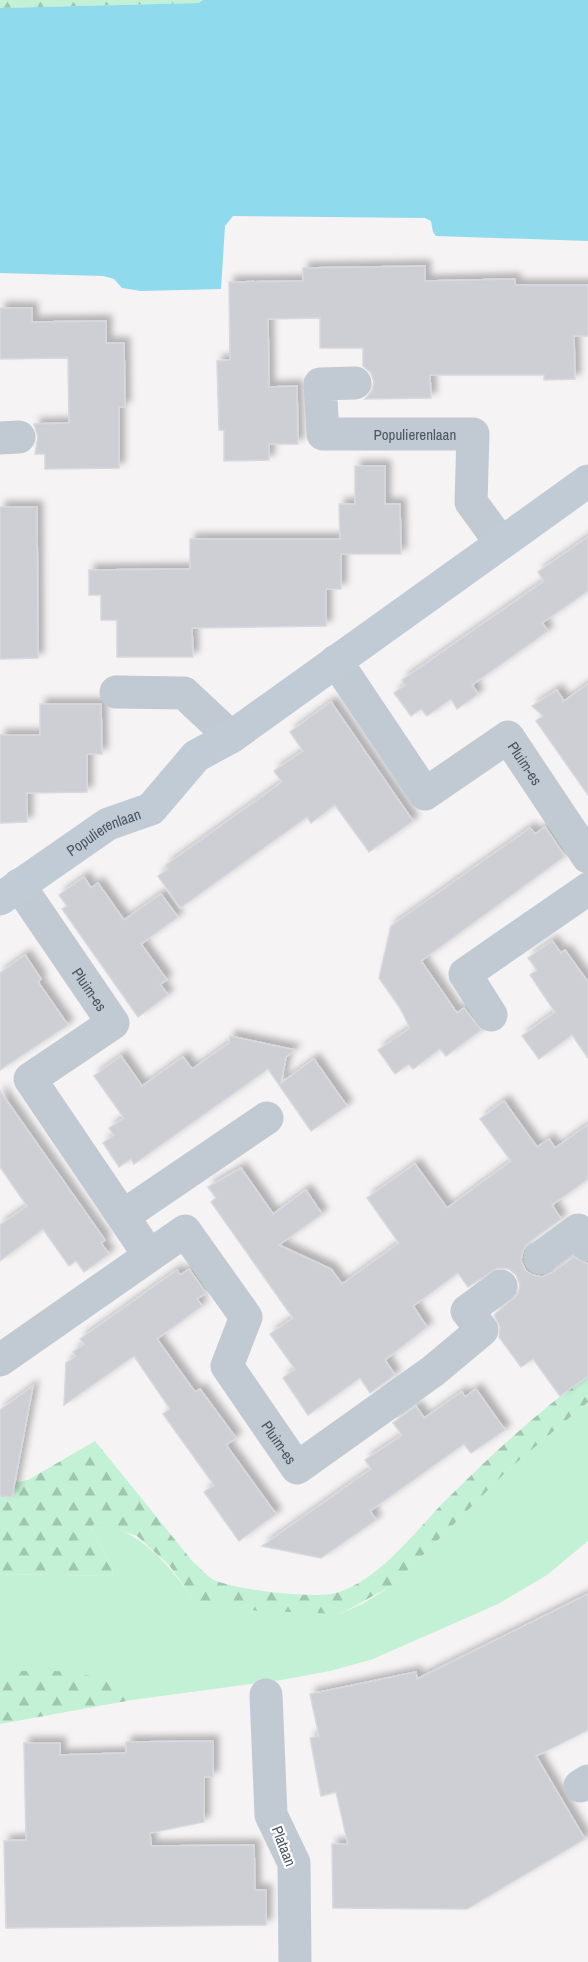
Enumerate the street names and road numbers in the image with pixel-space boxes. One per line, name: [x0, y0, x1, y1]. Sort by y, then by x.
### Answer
street label: Populierenlaan: [373, 424, 456, 445]
street label: Pluim-es: [503, 737, 548, 789]
street label: Populierenlaan: [62, 803, 143, 861]
street label: Pluim-es: [68, 963, 112, 1015]
street label: Pluim-es: [257, 1416, 302, 1468]
street label: Plataan: [267, 1823, 301, 1869]

